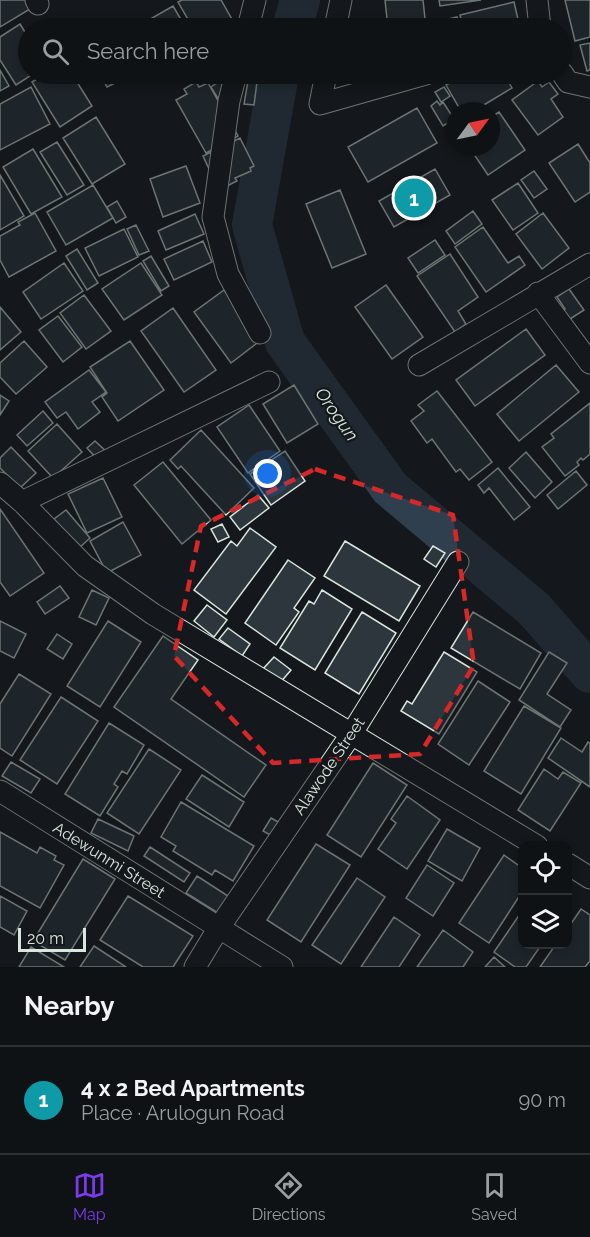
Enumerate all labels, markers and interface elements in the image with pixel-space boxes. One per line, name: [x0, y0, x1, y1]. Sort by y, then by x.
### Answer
search box: [18, 18, 572, 84]
icon: search: [39, 35, 72, 68]
text: Search here: [87, 38, 209, 64]
north arrow: [446, 102, 500, 156]
pin: 1: [394, 176, 434, 220]
water label: Orogun: [311, 383, 363, 445]
your location: [253, 459, 282, 488]
street label: Alawode Street: [289, 713, 369, 818]
street label: Adewunmi Street: [50, 818, 169, 902]
map controls: [518, 841, 572, 949]
button: locate: [518, 841, 572, 895]
button: layers: [518, 895, 572, 949]
scale bar: [18, 925, 86, 952]
text: 20 m: [27, 929, 64, 948]
text: Nearby: [24, 991, 114, 1021]
text: 4 x 2 Bed Apartments: [81, 1075, 305, 1101]
text: 1: [39, 1088, 48, 1112]
text: 90 m: [519, 1088, 566, 1112]
text: Place · Arulogun Road: [81, 1101, 285, 1125]
tab: Map: [73, 1169, 106, 1224]
tab: Directions: [252, 1169, 326, 1224]
tab: Saved: [471, 1169, 517, 1224]

